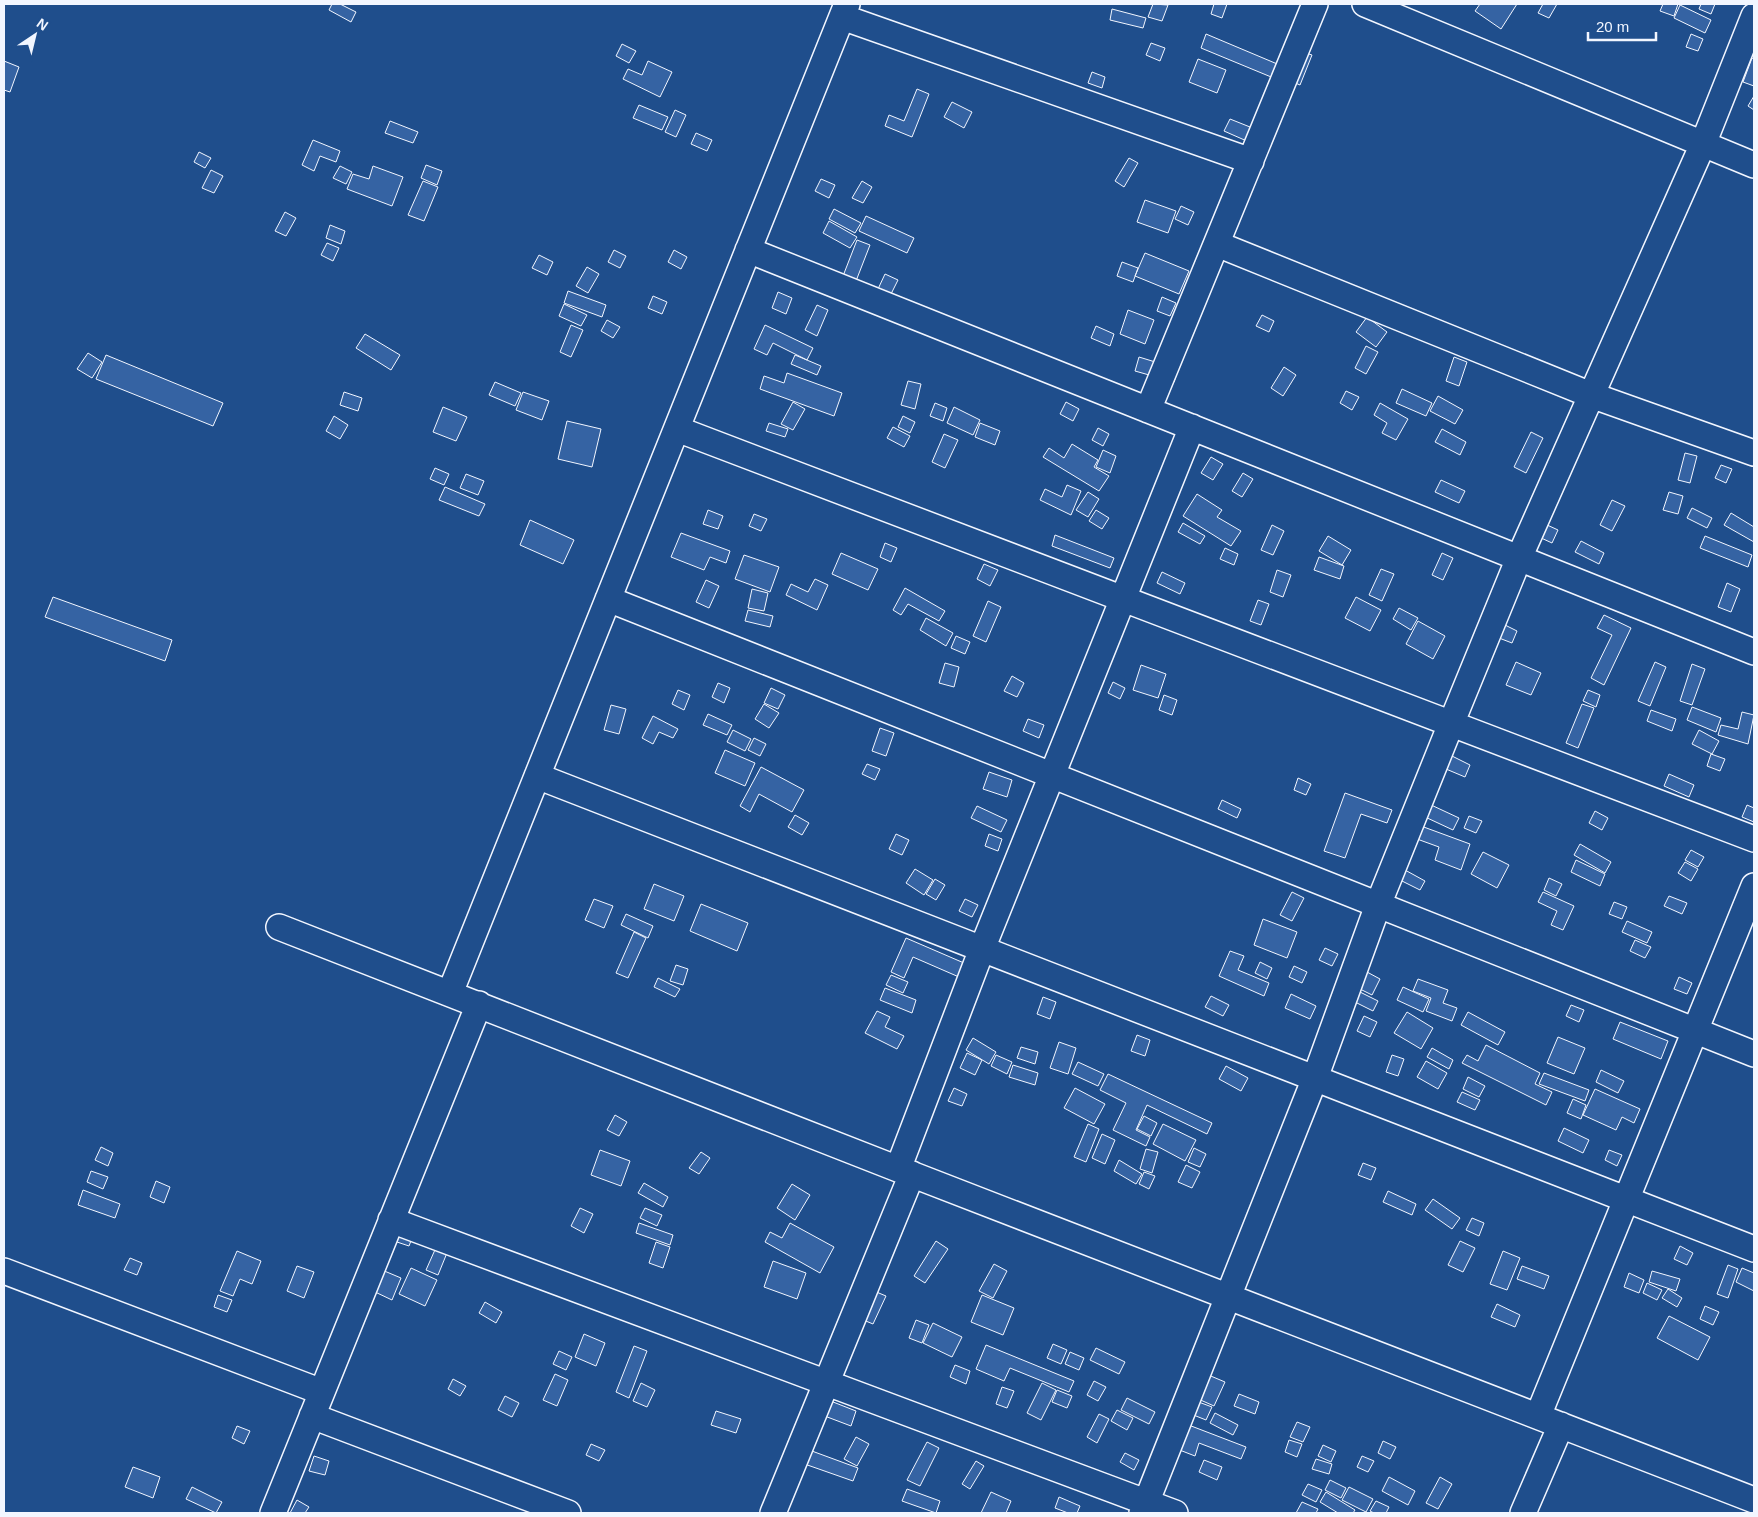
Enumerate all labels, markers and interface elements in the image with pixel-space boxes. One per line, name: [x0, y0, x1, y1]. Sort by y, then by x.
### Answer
north arrow: [10, 10, 60, 60]
scale bar: [1588, 10, 1656, 42]
text: N: [34, 15, 51, 34]
text: 20 m: [1596, 18, 1629, 35]

